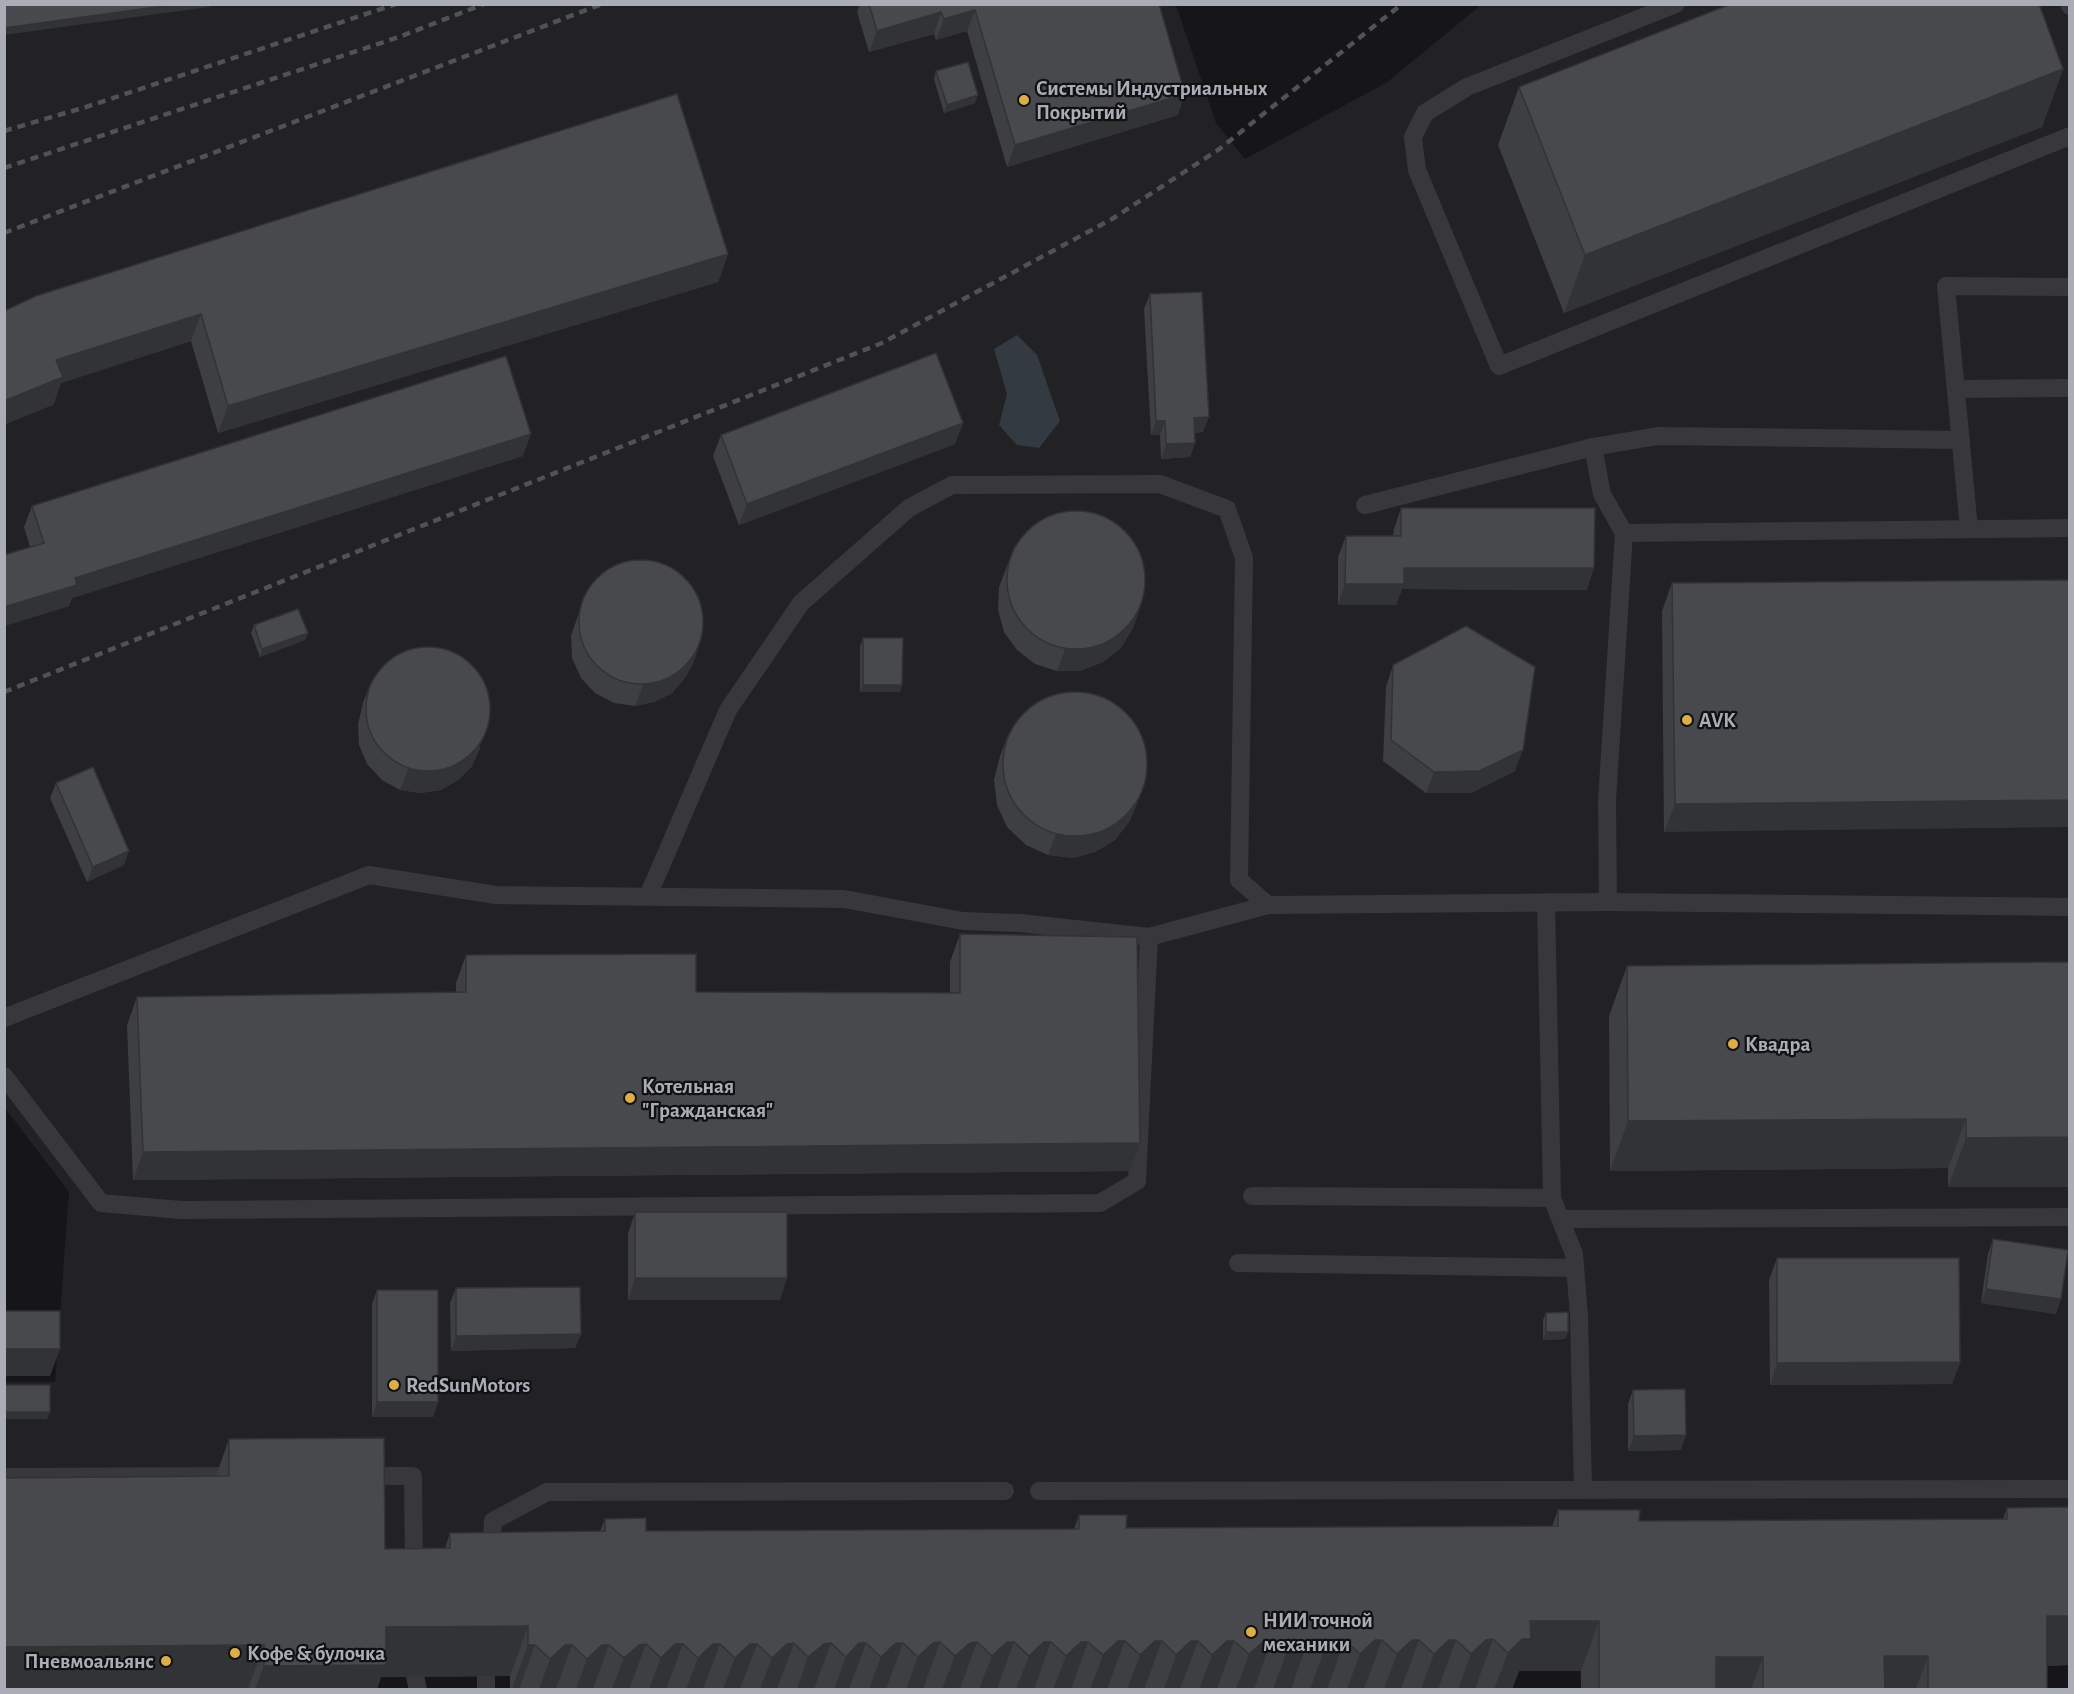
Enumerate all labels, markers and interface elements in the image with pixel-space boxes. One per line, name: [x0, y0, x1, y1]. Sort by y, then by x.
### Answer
place label: Системы Индустриальных Покрытий: [1036, 78, 1268, 123]
marker: Системы Индустриальных Покрытий: [1017, 93, 1031, 107]
place label: AVK: [1699, 710, 1736, 731]
marker: AVK: [1680, 713, 1694, 727]
place label: Квадра: [1745, 1034, 1810, 1055]
marker: Квадра: [1726, 1037, 1740, 1051]
place label: Котельная "Гражданская": [642, 1076, 773, 1121]
marker: Котельная "Гражданская": [623, 1091, 637, 1105]
place label: RedSunMotors: [406, 1375, 530, 1396]
marker: RedSunMotors: [387, 1378, 401, 1392]
place label: НИИ точной механики: [1263, 1610, 1373, 1655]
marker: НИИ точной механики: [1244, 1625, 1258, 1639]
place label: Кофе & булочка: [247, 1643, 385, 1664]
marker: Кофе & булочка: [228, 1646, 242, 1660]
place label: Пневмоальянс: [25, 1651, 154, 1672]
marker: Пневмоальянс: [159, 1654, 173, 1668]

